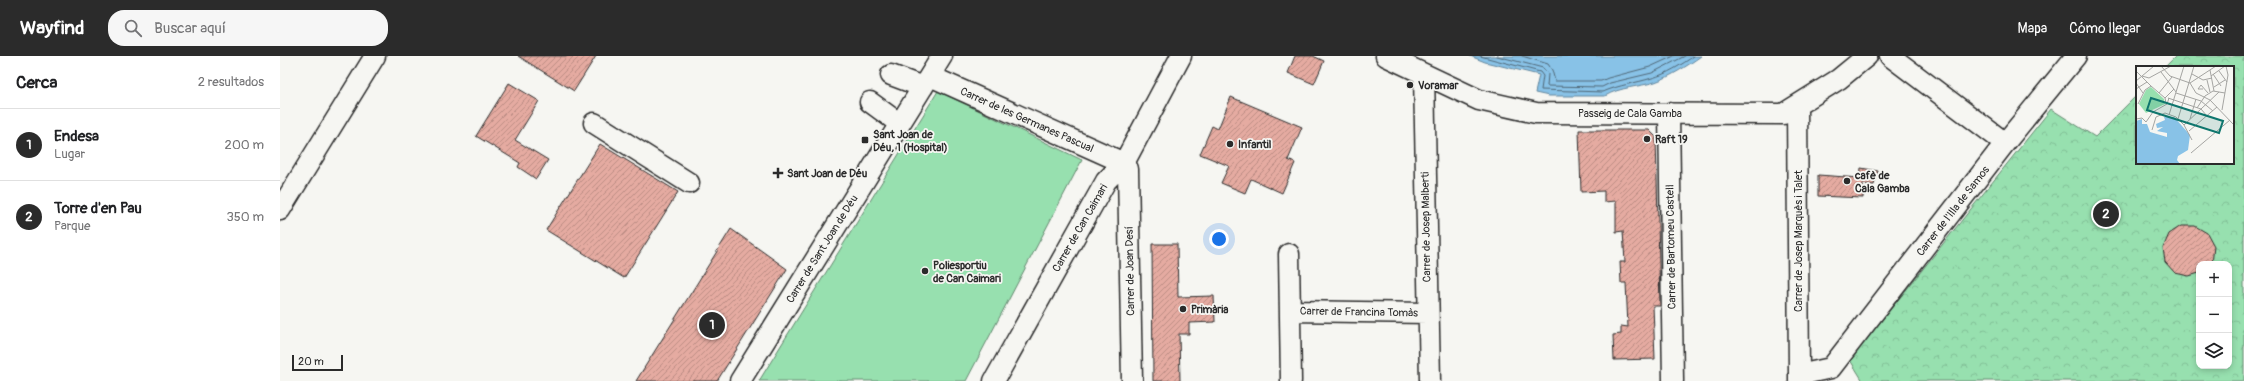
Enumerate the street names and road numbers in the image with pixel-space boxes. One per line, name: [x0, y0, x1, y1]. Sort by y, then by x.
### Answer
street label: Carrer de les Germanes Pascual: [958, 85, 1096, 155]
street label: Passeig de Cala Gamba: [1578, 107, 1682, 120]
street label: Carrer de l'Illa de Samos: [1914, 163, 1992, 259]
street label: Carrer de Josep Marquès i Talet: [1792, 170, 1805, 312]
street label: Carrer de Josep Malberti: [1419, 172, 1433, 282]
street label: Carrer de Can Caimari: [1050, 182, 1110, 274]
street label: Carrer de Bartomeu Castell: [1663, 184, 1679, 310]
street label: Carrer de Sant Joan de Déu: [783, 193, 861, 305]
street label: Carrer de Joan Desí: [1123, 226, 1137, 316]
street label: Carrer de Francina Tomàs: [1300, 304, 1418, 320]

